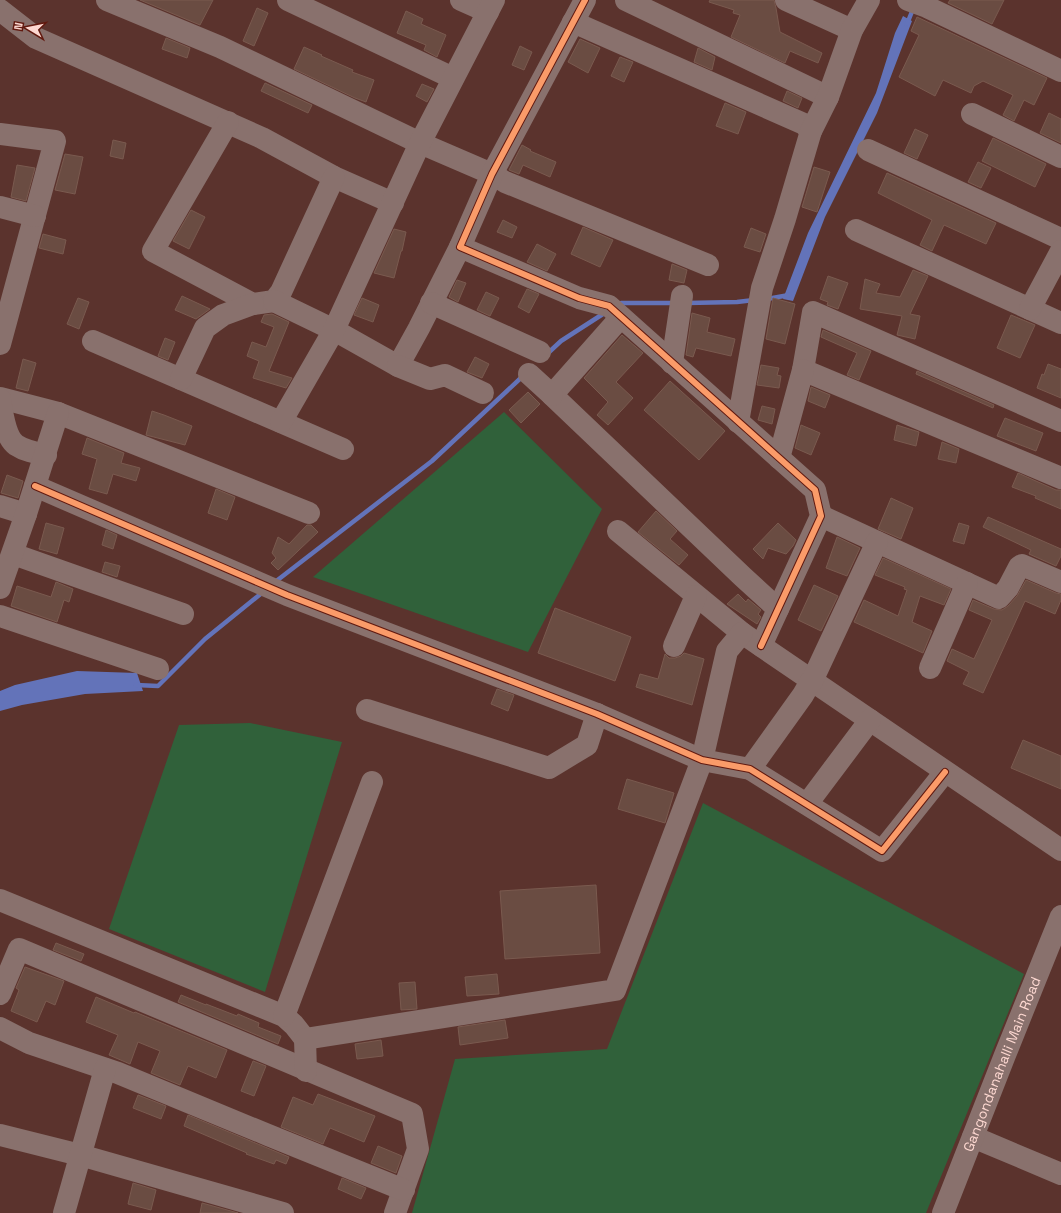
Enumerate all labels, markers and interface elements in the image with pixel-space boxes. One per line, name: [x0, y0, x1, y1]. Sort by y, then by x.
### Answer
north arrow: [8, 8, 48, 48]
text: N: [11, 21, 26, 31]
street label: Gangondanahalli Main Road: [959, 974, 1045, 1154]

